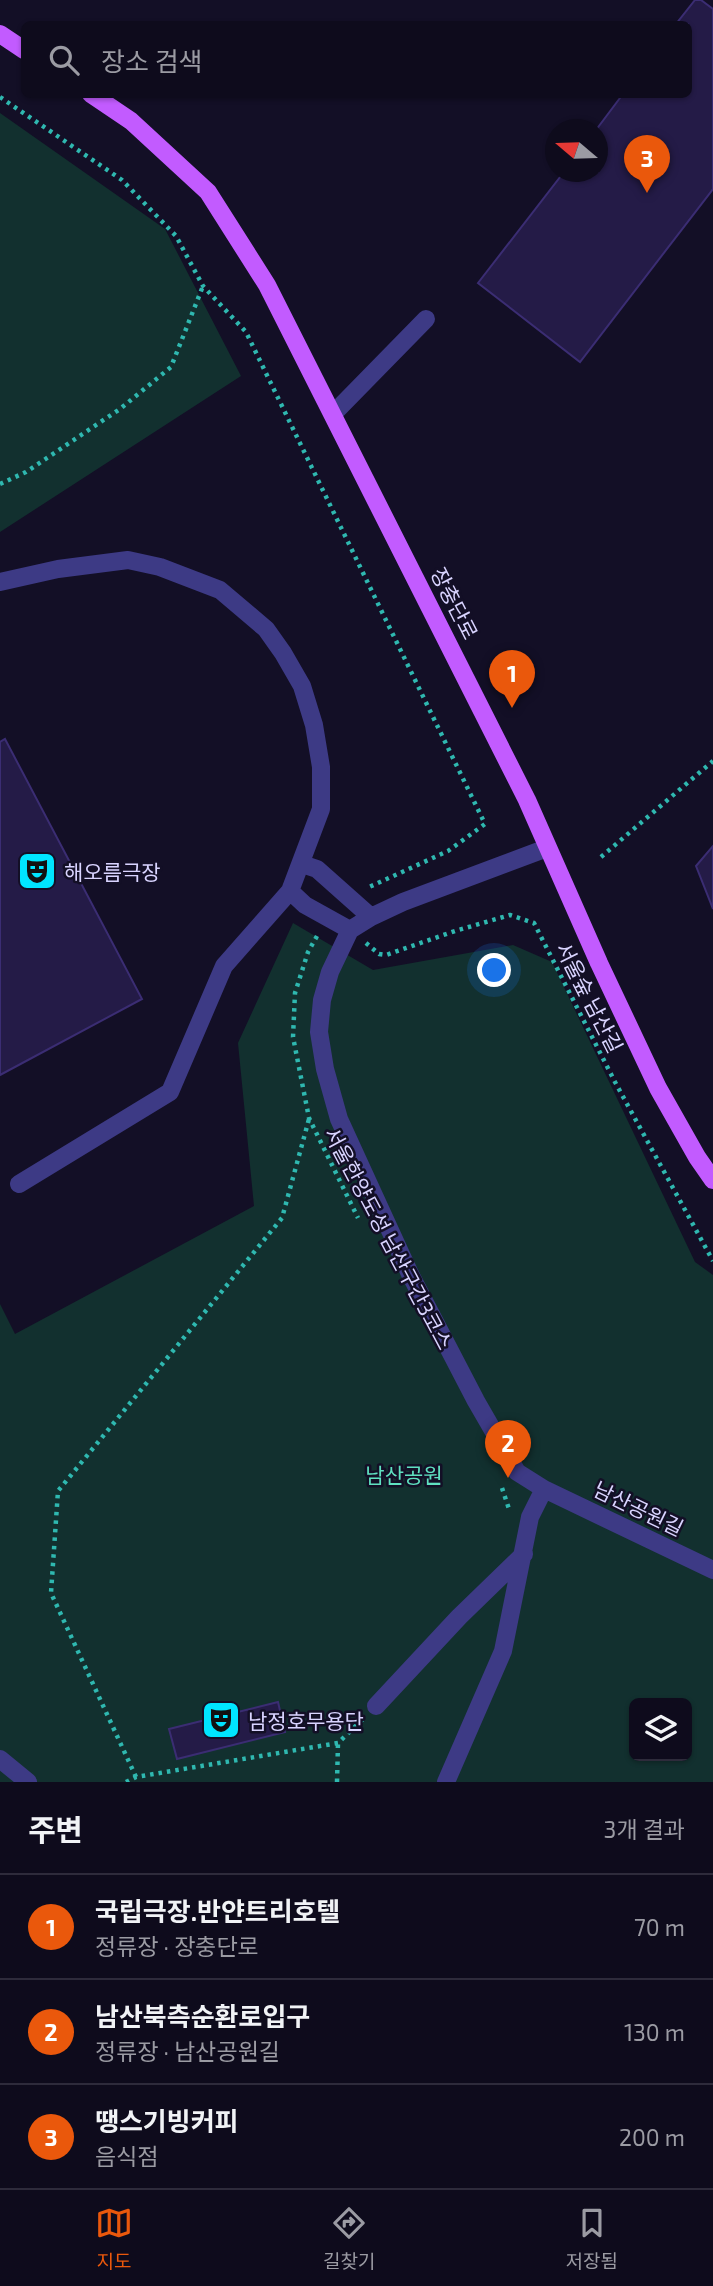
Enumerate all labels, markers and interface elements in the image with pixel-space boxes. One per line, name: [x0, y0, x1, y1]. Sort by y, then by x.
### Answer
search box: [21, 21, 692, 98]
icon: search: [45, 41, 83, 79]
text: 장소 검색: [101, 45, 202, 76]
north arrow: [545, 119, 608, 182]
pin: 3: [624, 135, 670, 193]
street label: 장충단로: [426, 563, 484, 643]
pin: 1: [489, 650, 535, 708]
theatre icon: 해오름극장: [16, 850, 58, 892]
place label: 해오름극장: [64, 859, 161, 884]
street label: 서울숲 남산길: [551, 938, 629, 1056]
your location: [477, 953, 511, 987]
street label: 서울한양도성 남산구간3코스: [320, 1123, 458, 1353]
pin: 2: [485, 1420, 531, 1478]
park label: 남산공원: [365, 1462, 443, 1487]
street label: 남산공원길: [590, 1476, 688, 1540]
map controls: [629, 1698, 692, 1761]
button: layers: [629, 1698, 692, 1761]
theatre icon: 남정호무용단: [200, 1699, 242, 1741]
place label: 남정호무용단: [248, 1708, 364, 1733]
text: 주변: [28, 1811, 83, 1847]
text: 3개 결과: [604, 1815, 685, 1843]
text: 국립극장.반얀트리호텔: [95, 1895, 341, 1926]
text: 1: [46, 1913, 56, 1941]
text: 70 m: [634, 1913, 685, 1941]
text: 정류장 · 장충단로: [95, 1932, 259, 1960]
text: 남산북측순환로입구: [95, 2000, 310, 2031]
text: 2: [44, 2018, 58, 2046]
text: 130 m: [624, 2018, 685, 2046]
text: 정류장 · 남산공원길: [95, 2037, 280, 2065]
text: 땡스기빙커피: [95, 2105, 239, 2136]
text: 3: [44, 2123, 58, 2151]
text: 200 m: [619, 2123, 685, 2151]
text: 음식점: [95, 2142, 158, 2170]
tab: 지도: [95, 2204, 133, 2273]
tab: 길찾기: [323, 2204, 376, 2273]
tab: 저장됨: [566, 2204, 618, 2273]

